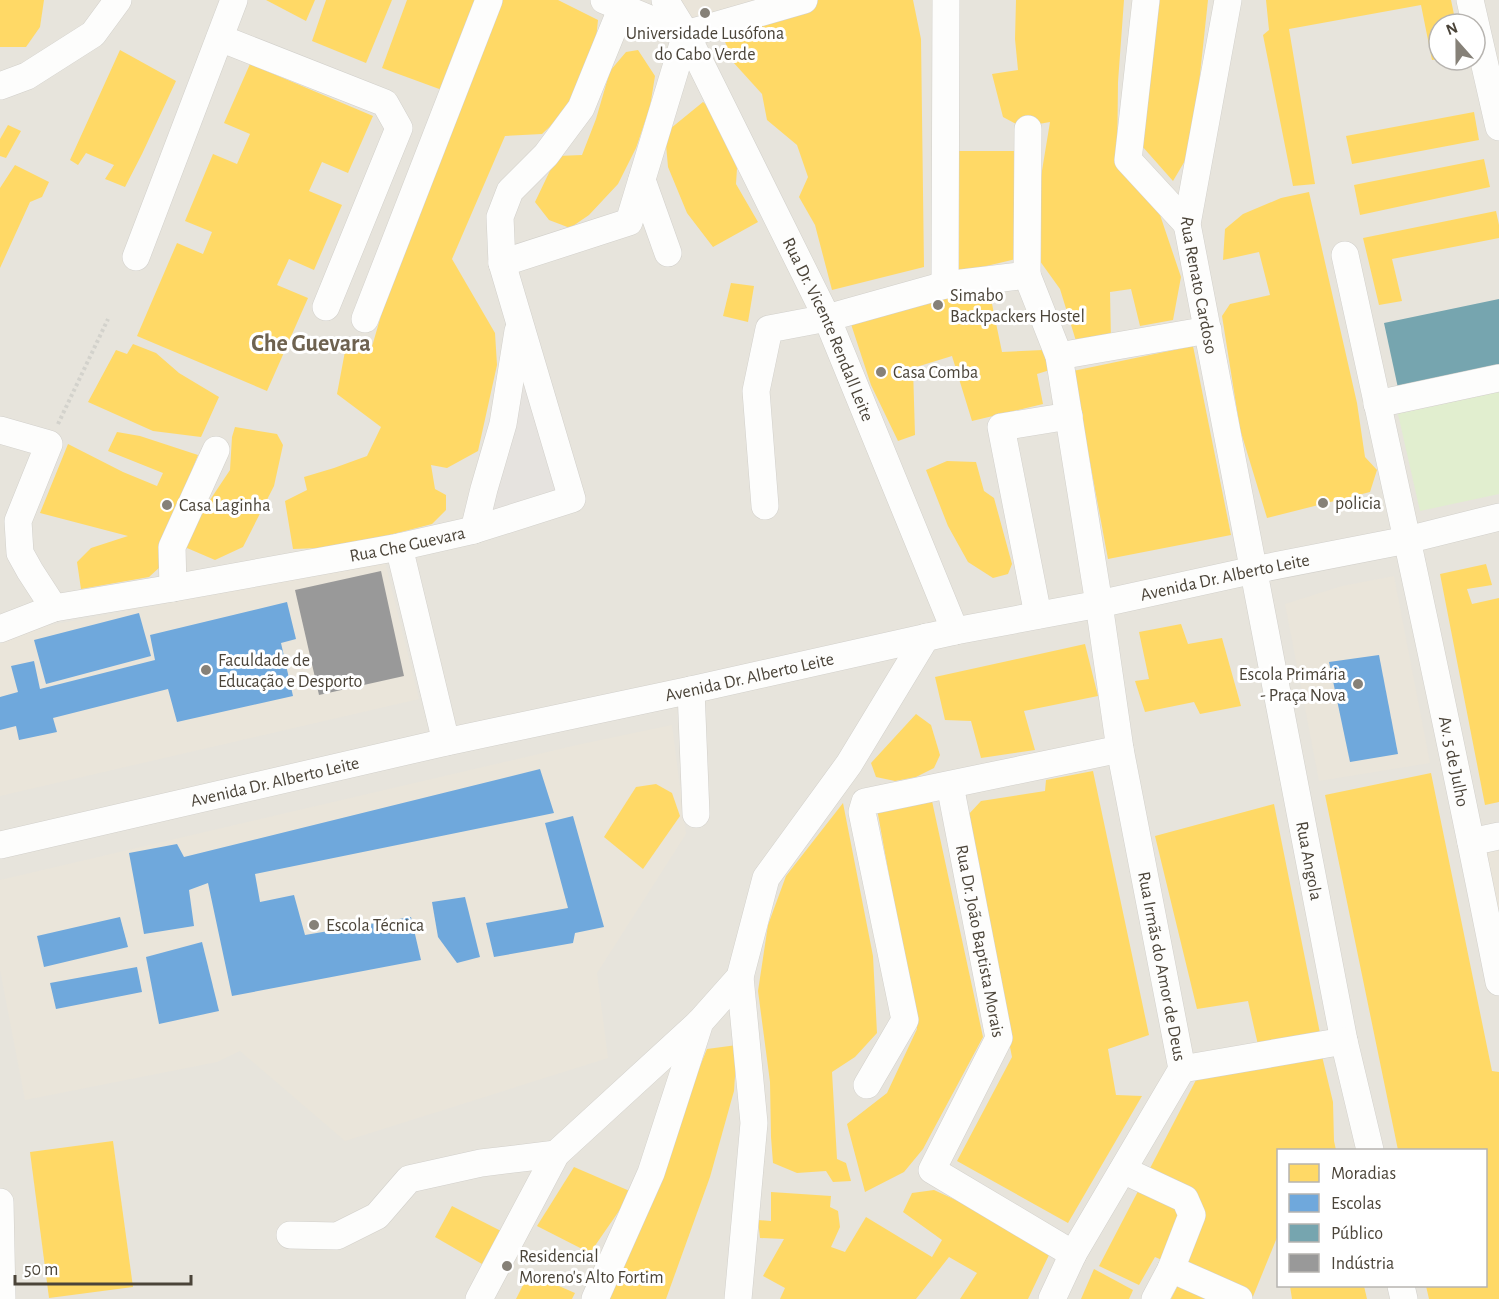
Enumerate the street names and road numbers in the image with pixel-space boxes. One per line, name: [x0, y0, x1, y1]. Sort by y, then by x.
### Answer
street label: Rua Renato Cardoso: [1177, 215, 1220, 356]
street label: Rua Dr. Vicente Rendall Leite: [779, 235, 876, 424]
street label: Rua Che Guevara: [348, 524, 467, 566]
street label: Avenida Dr. Alberto Leite: [1139, 551, 1311, 605]
street label: Avenida Dr. Alberto Leite: [663, 650, 836, 705]
street label: Av. 5 de Julho: [1435, 715, 1471, 809]
street label: Avenida Dr. Alberto Leite: [189, 754, 361, 811]
street label: Rua Angola: [1292, 820, 1325, 902]
street label: Rua Dr. João Baptista Morais: [952, 843, 1007, 1039]
street label: Rua Irmãs do Amor de Deus: [1134, 870, 1188, 1063]

